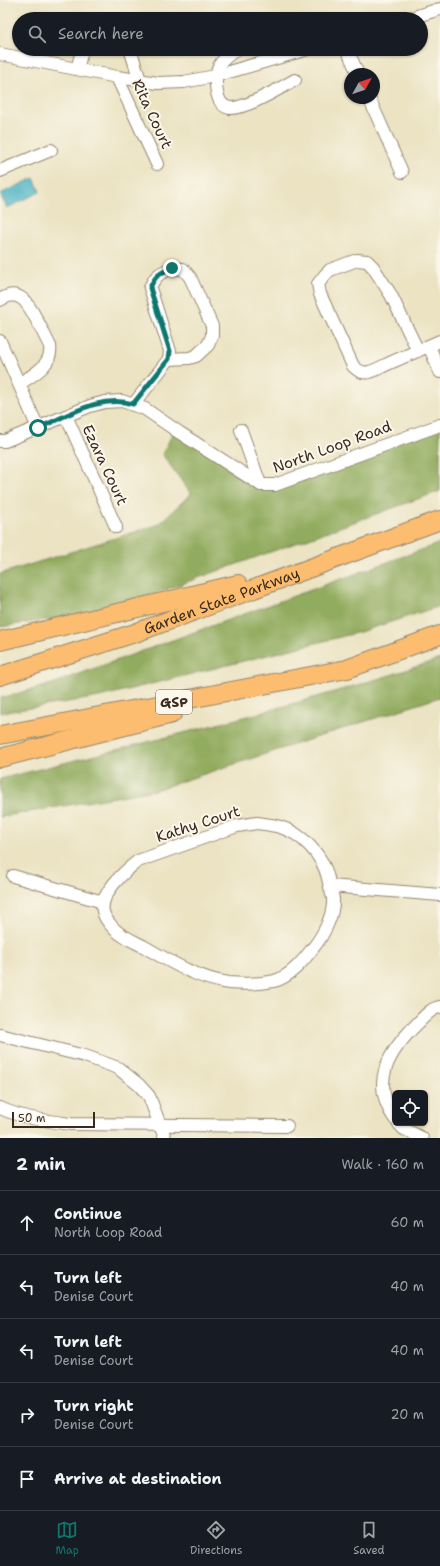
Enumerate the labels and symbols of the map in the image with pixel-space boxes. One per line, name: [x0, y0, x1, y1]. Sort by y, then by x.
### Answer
north arrow: [344, 68, 380, 104]
street label: Rita Court: [127, 76, 177, 152]
route end: [163, 259, 181, 277]
street label: North Loop Road: [270, 416, 395, 478]
route start: [29, 419, 47, 437]
street label: Ezara Court: [78, 421, 132, 509]
street label: Garden State Parkway: [141, 563, 302, 639]
road number: GSP: [156, 690, 192, 714]
street label: Kathy Court: [153, 801, 243, 847]
scale bar: [12, 1110, 95, 1129]

